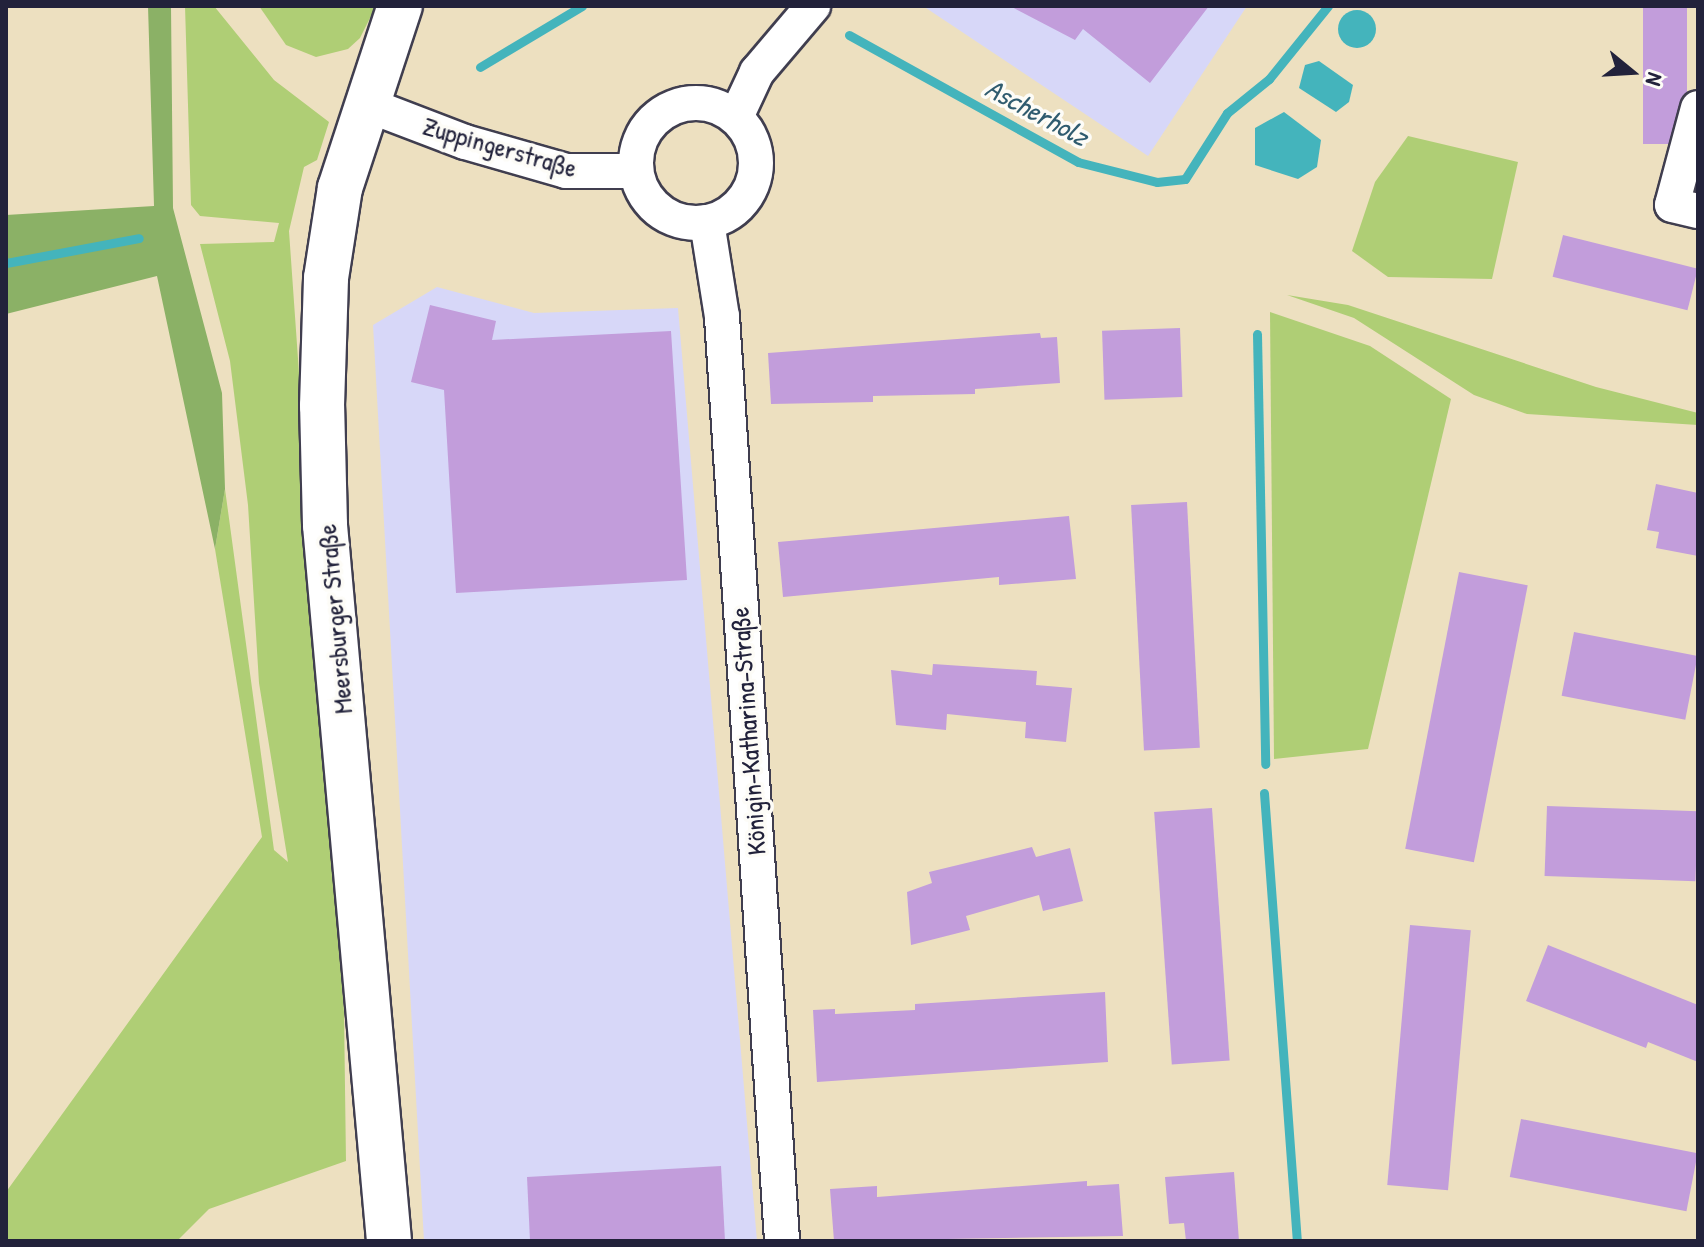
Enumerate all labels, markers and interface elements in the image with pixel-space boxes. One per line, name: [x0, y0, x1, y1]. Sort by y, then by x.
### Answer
north arrow: [1592, 32, 1672, 112]
text: N: [1639, 69, 1671, 90]
water label: Ascherholz: [980, 71, 1094, 153]
street label: Zuppingerstraße: [419, 110, 581, 184]
street label: Meersburger Straße: [311, 523, 359, 715]
street label: Königin-Katharina-Straße: [724, 606, 772, 856]

